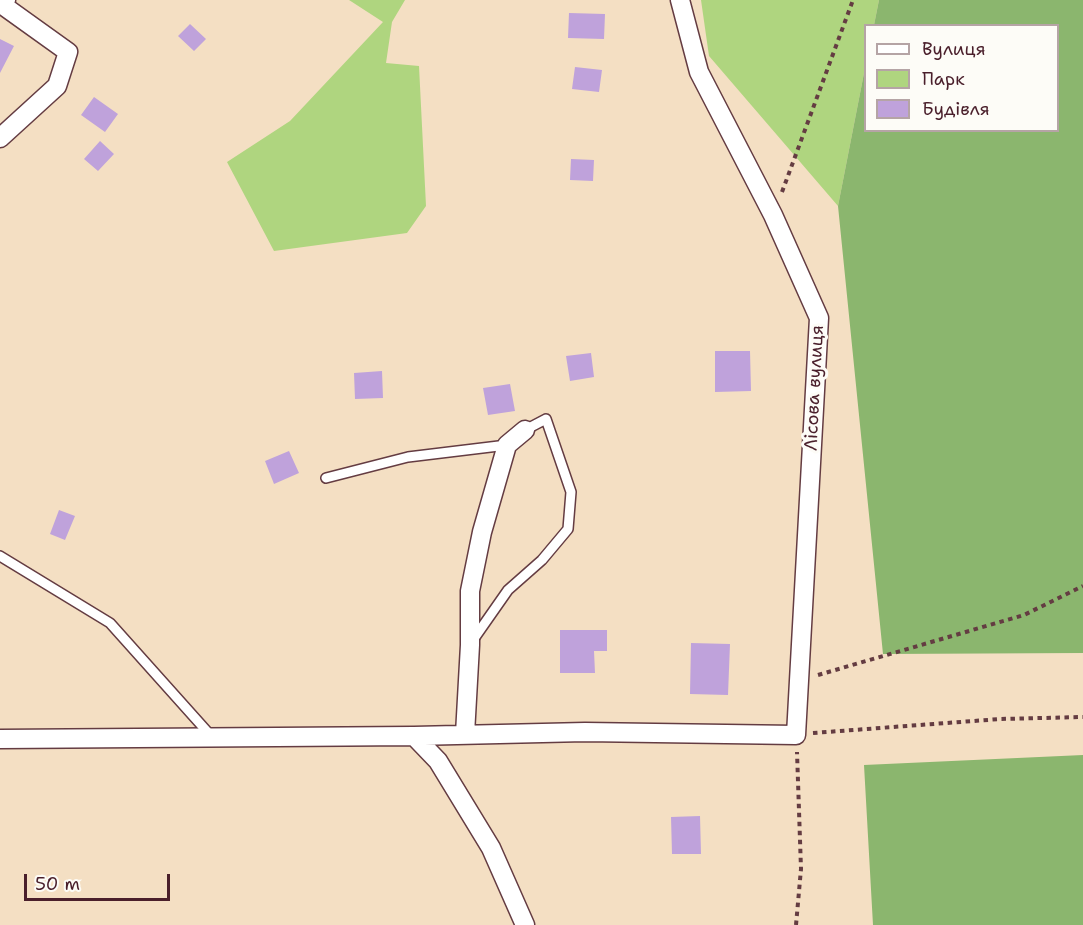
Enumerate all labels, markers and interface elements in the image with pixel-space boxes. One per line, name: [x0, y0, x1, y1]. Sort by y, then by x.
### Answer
legend: [864, 24, 1059, 132]
text: Вулиця: [922, 37, 986, 61]
text: Парк: [922, 67, 965, 91]
text: Будівля: [922, 97, 990, 121]
street label: Лісова вулиця: [801, 325, 829, 451]
scale bar: [27, 862, 172, 900]
text: 50 m: [35, 872, 80, 896]

